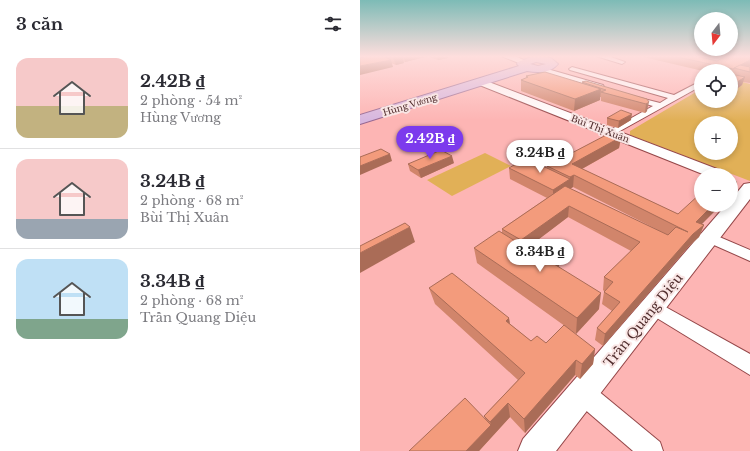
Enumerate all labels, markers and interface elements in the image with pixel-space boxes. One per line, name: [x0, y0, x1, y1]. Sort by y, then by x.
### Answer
north arrow: [694, 12, 738, 56]
map controls: [694, 12, 738, 212]
icon: filters: [322, 13, 344, 35]
text: 3 căn: [16, 14, 63, 35]
button: locate: [694, 64, 738, 108]
text: 2.42B ₫: [140, 71, 205, 92]
icon: home: [48, 74, 96, 122]
street label: Hùng Vương: [381, 91, 439, 118]
text: 2 phòng · 54 m²: [140, 92, 242, 109]
text: Hùng Vương: [140, 109, 221, 126]
street label: Bùi Thị Xuân: [569, 112, 631, 145]
button: +: [694, 116, 738, 160]
pin: 2.42B ₫: [393, 126, 467, 160]
text: 2.42B ₫: [405, 130, 455, 147]
pin: 3.24B ₫: [503, 140, 577, 174]
text: 3.24B ₫: [515, 144, 565, 161]
button: −: [694, 168, 738, 212]
text: 3.24B ₫: [140, 171, 204, 192]
icon: home: [48, 175, 96, 223]
text: 2 phòng · 68 m²: [140, 192, 243, 209]
text: Bùi Thị Xuân: [140, 209, 229, 226]
pin: 3.34B ₫: [503, 239, 577, 273]
text: 3.34B ₫: [515, 243, 565, 260]
street label: Trần Quang Diệu: [600, 270, 687, 371]
text: 3.34B ₫: [140, 271, 204, 292]
icon: home: [48, 275, 96, 323]
text: 2 phòng · 68 m²: [140, 292, 243, 309]
text: Trần Quang Diệu: [140, 309, 256, 326]

